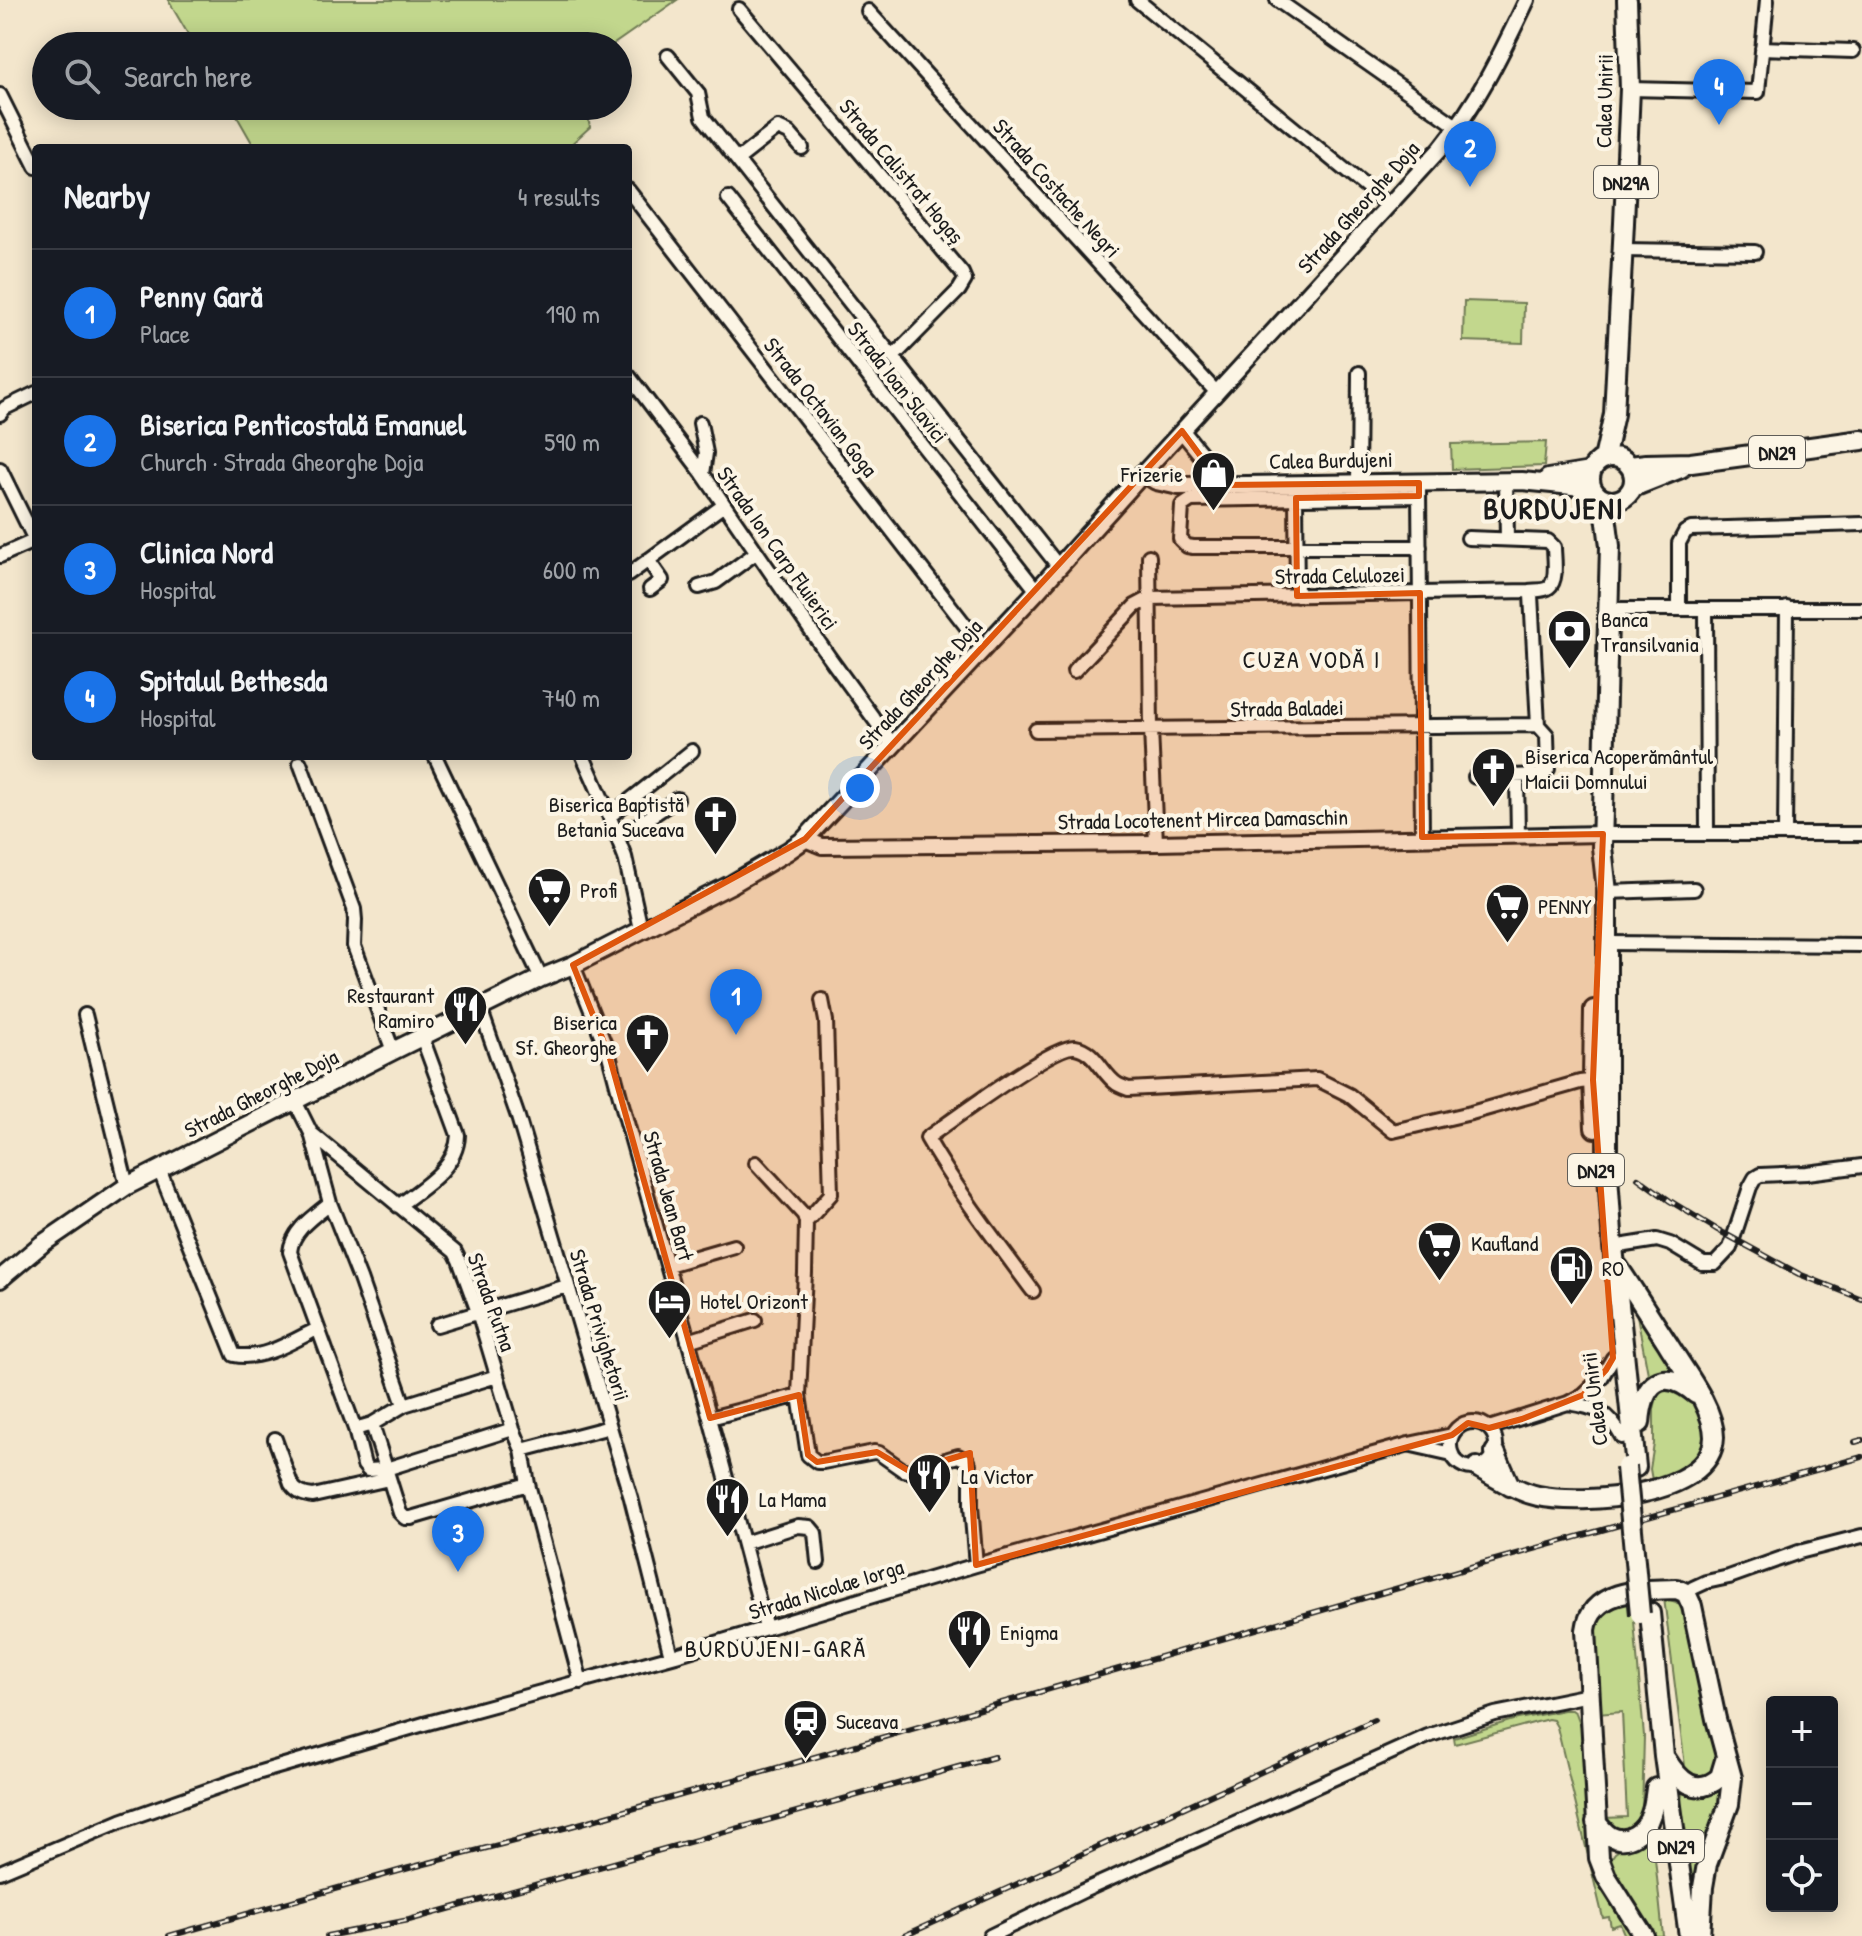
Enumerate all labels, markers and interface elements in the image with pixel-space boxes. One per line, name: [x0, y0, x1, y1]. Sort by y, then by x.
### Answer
search box: [32, 32, 632, 120]
icon: search: [60, 54, 104, 98]
street label: Calea Unirii: [1588, 54, 1620, 148]
text: Search here: [124, 56, 252, 96]
pin: 4: [1693, 59, 1745, 125]
street label: Strada Calistrat Hogaș: [833, 92, 971, 250]
street label: Strada Costache Negri: [986, 112, 1128, 264]
pin: 2: [1444, 121, 1496, 187]
street label: Strada Gheorghe Doja: [1290, 134, 1426, 280]
road number: DN29A: [1594, 166, 1658, 198]
text: Nearby: [64, 173, 150, 219]
text: 4 results: [518, 179, 600, 214]
text: Penny Gară: [140, 276, 263, 316]
text: 1: [85, 296, 95, 331]
text: 190 m: [546, 296, 600, 331]
street label: Strada Ioan Slavici: [841, 315, 955, 449]
text: Place: [140, 316, 190, 351]
street label: Strada Octavian Goga: [757, 331, 885, 483]
text: Biserica Penticostală Emanuel: [140, 404, 466, 444]
text: 2: [84, 424, 96, 459]
text: 590 m: [544, 424, 600, 459]
road number: DN29: [1749, 436, 1805, 468]
text: Church · Strada Gheorghe Doja: [140, 444, 423, 479]
street label: Calea Burdujeni: [1269, 444, 1393, 476]
shop icon: Frizerie: [1190, 450, 1238, 513]
place label: Frizerie: [1120, 459, 1183, 489]
street label: Strada Ion Carp Fluierici: [710, 460, 846, 636]
district label: BURDUJENI: [1483, 488, 1625, 528]
text: Clinica Nord: [140, 532, 273, 572]
text: 3: [84, 552, 96, 587]
text: 600 m: [543, 552, 600, 587]
street label: Strada Celulozei: [1275, 559, 1405, 591]
text: Hospital: [140, 572, 216, 607]
place label: Banca Transilvania: [1601, 604, 1699, 659]
bank icon: Banca Transilvania: [1546, 608, 1594, 671]
street label: Strada Gheorghe Doja: [851, 612, 989, 756]
district label: CUZA VODĂ I: [1243, 643, 1381, 675]
text: Spitalul Bethesda: [140, 660, 327, 700]
text: 4: [85, 680, 95, 715]
text: 740 m: [542, 680, 600, 715]
street label: Strada Baladei: [1230, 692, 1344, 724]
text: Hospital: [140, 700, 216, 735]
place label: Biserica Acoperământul Maicii Domnului: [1525, 741, 1713, 796]
church icon: Biserica Acoperământul Maicii Domnului: [1470, 745, 1518, 808]
your location: [840, 768, 880, 808]
place label: Biserica Baptistă Betania Suceava: [549, 789, 684, 844]
church icon: Biserica Baptistă Betania Suceava: [691, 793, 739, 856]
street label: Strada Locotenent Mircea Damaschin: [1058, 801, 1348, 837]
supermarket icon: Profi: [525, 866, 573, 929]
place label: Profi: [580, 875, 617, 905]
supermarket icon: PENNY: [1483, 882, 1531, 945]
place label: PENNY: [1538, 891, 1592, 921]
pin: 1: [710, 969, 762, 1035]
place label: Restaurant Ramiro: [347, 980, 434, 1035]
restaurant icon: Restaurant Ramiro: [441, 984, 489, 1047]
place label: Biserica Sf. Gheorghe: [516, 1007, 617, 1062]
church icon: Biserica Sf. Gheorghe: [624, 1011, 672, 1074]
street label: Strada Gheorghe Doja: [179, 1041, 343, 1145]
street label: Strada Jean Bart: [636, 1128, 702, 1265]
road number: DN29: [1568, 1154, 1624, 1186]
supermarket icon: Kaufland: [1416, 1219, 1464, 1282]
place label: Kaufland: [1471, 1228, 1539, 1258]
fuel station icon: RO: [1547, 1244, 1595, 1307]
street label: Strada Privighetorii: [563, 1245, 637, 1405]
street label: Strada Putna: [460, 1249, 524, 1356]
place label: RO: [1602, 1253, 1624, 1283]
hotel icon: Hotel Orizont: [645, 1277, 693, 1340]
place label: Hotel Orizont: [700, 1286, 808, 1316]
street label: Calea Unirii: [1573, 1350, 1615, 1448]
restaurant icon: La Victor: [906, 1452, 954, 1515]
place label: La Victor: [961, 1461, 1034, 1491]
restaurant icon: La Mama: [704, 1475, 752, 1538]
place label: La Mama: [759, 1484, 827, 1514]
pin: 3: [432, 1506, 484, 1572]
street label: Strada Nicolae Iorga: [745, 1551, 907, 1627]
restaurant icon: Enigma: [945, 1608, 993, 1671]
place label: Enigma: [1000, 1617, 1058, 1647]
district label: BURDUJENI-GARĂ: [685, 1632, 867, 1664]
map controls: [1766, 1696, 1838, 1912]
button: +: [1766, 1696, 1838, 1768]
station icon: Suceava: [781, 1697, 829, 1760]
place label: Suceava: [836, 1706, 899, 1736]
button: −: [1766, 1768, 1838, 1840]
road number: DN29: [1648, 1830, 1704, 1862]
button: locate: [1766, 1840, 1838, 1912]

